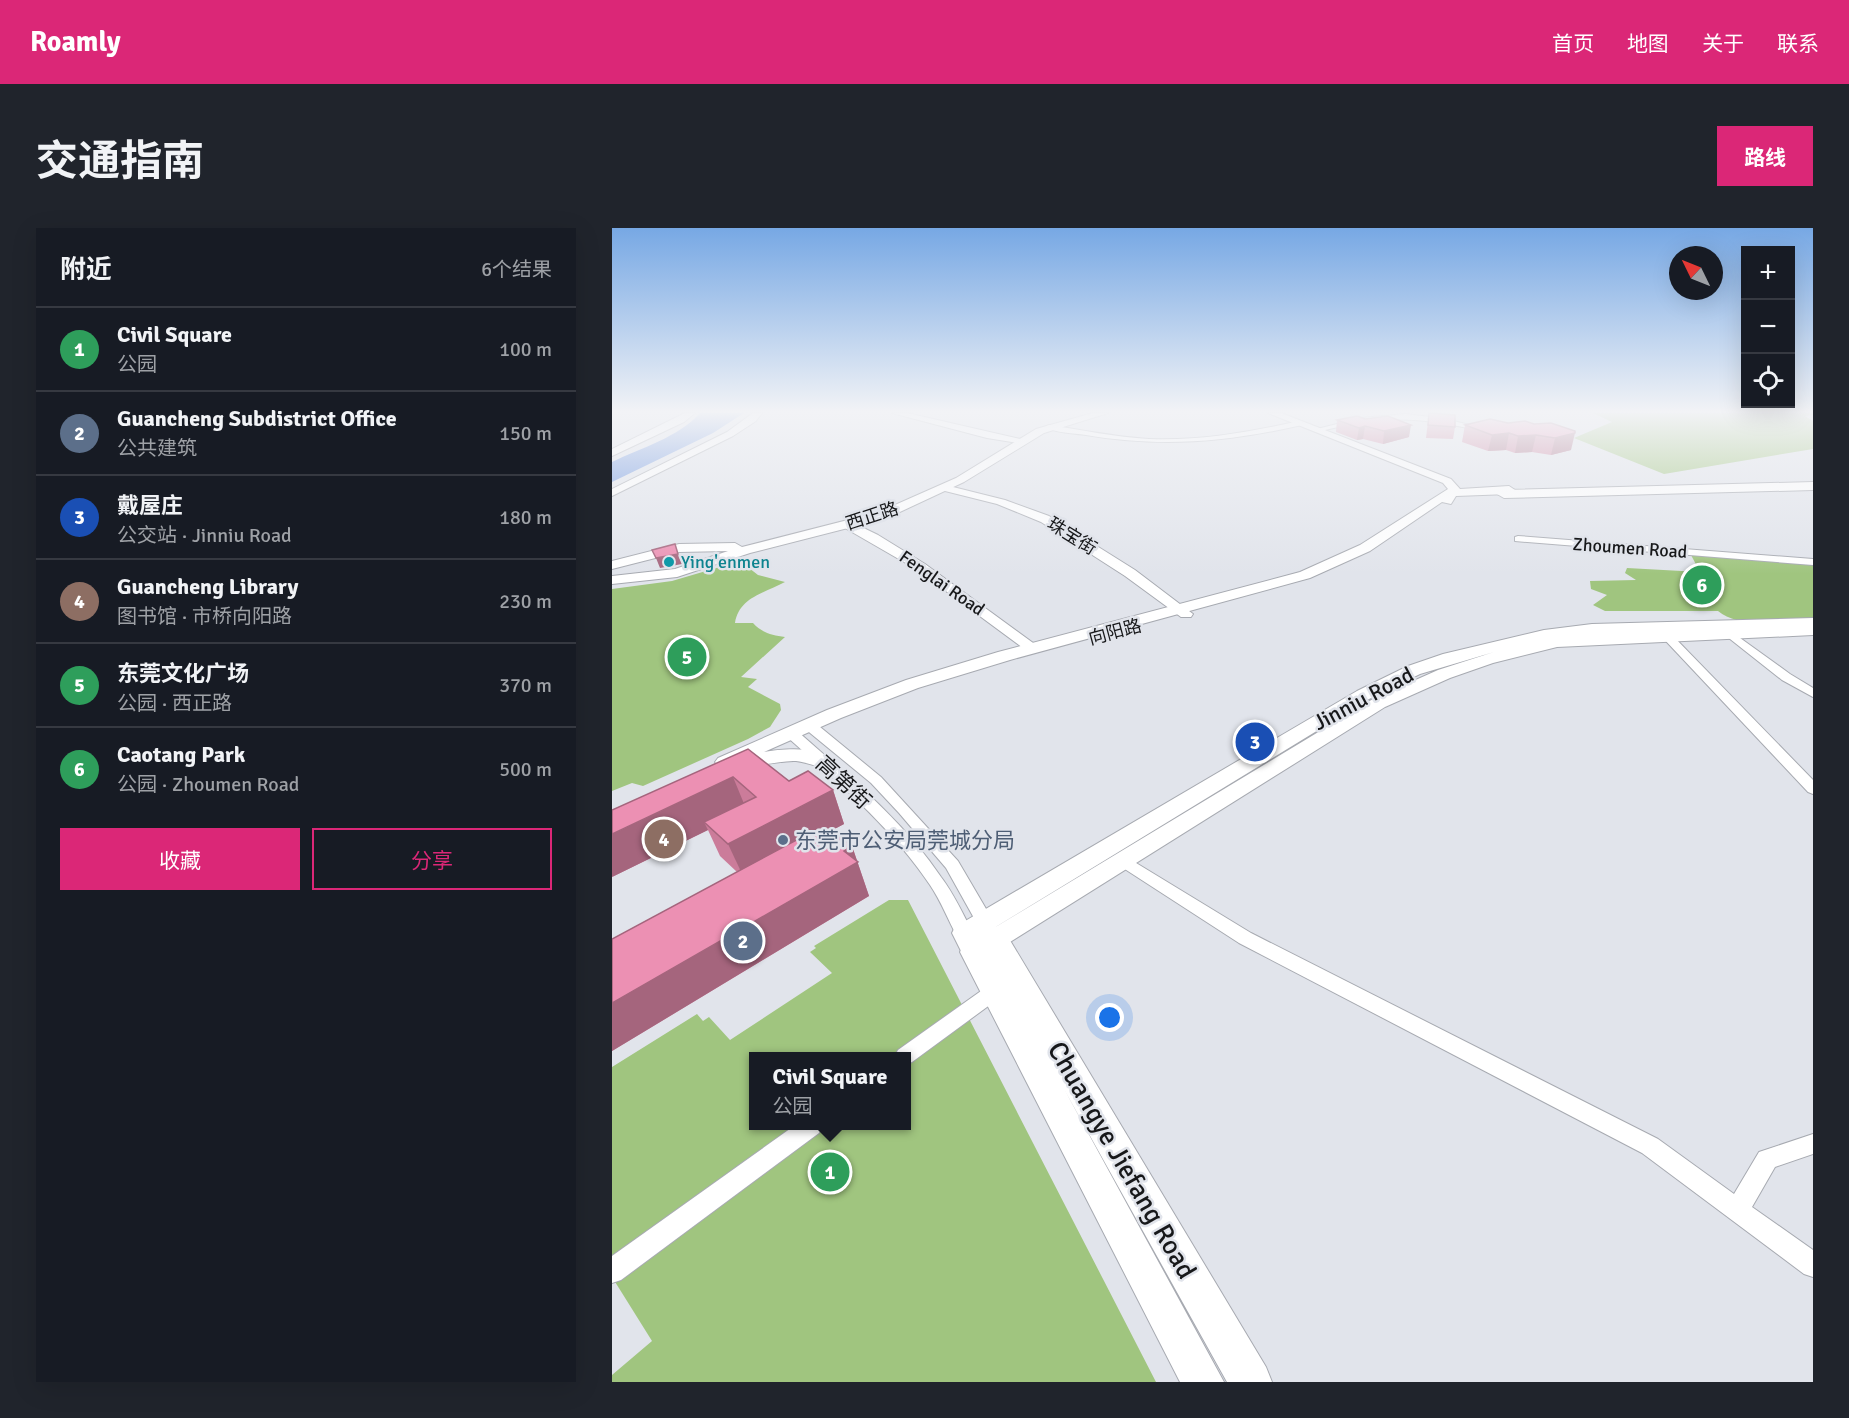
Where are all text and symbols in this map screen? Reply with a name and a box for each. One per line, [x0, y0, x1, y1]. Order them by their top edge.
text: Roamly [30, 25, 121, 59]
text: 首页 [1552, 31, 1594, 57]
text: 地图 [1627, 31, 1669, 57]
text: 关于 [1702, 31, 1744, 57]
text: 联系 [1777, 31, 1819, 57]
button: 路线 [1717, 126, 1813, 186]
text: 交通指南 [36, 136, 204, 187]
north arrow [1669, 246, 1723, 300]
map controls [1741, 246, 1795, 408]
button: + [1741, 246, 1795, 300]
text: 附近 [60, 254, 112, 286]
text: 6个结果 [481, 257, 552, 282]
button: − [1741, 300, 1795, 354]
text: Civil Square [117, 321, 232, 348]
text: 1 [74, 337, 85, 362]
text: 100 m [499, 337, 552, 362]
text: 公园 [117, 352, 157, 377]
button: locate [1741, 354, 1795, 408]
text: Guancheng Subdistrict Office [117, 405, 397, 432]
text: 2 [74, 421, 85, 446]
text: 150 m [499, 421, 552, 446]
text: 公共建筑 [117, 436, 197, 461]
text: 戴屋庄 [117, 492, 183, 519]
street label: 西正路 [843, 497, 901, 535]
text: 3 [74, 505, 85, 530]
text: 180 m [499, 505, 552, 530]
street label: 珠宝街 [1043, 512, 1101, 560]
text: 公交站 · Jinniu Road [117, 523, 292, 548]
street label: Zhoumen Road [1572, 533, 1688, 563]
street label: Fenglai Road [895, 546, 989, 620]
place label: Ying'enmen [681, 551, 770, 573]
marker: Ying'enmen [662, 555, 676, 569]
pin: 6 [1682, 562, 1722, 608]
text: Guancheng Library [117, 573, 299, 600]
text: 4 [74, 589, 85, 614]
text: 230 m [499, 589, 552, 614]
text: 图书馆 · 市桥向阳路 [117, 604, 292, 629]
street label: 向阳路 [1086, 614, 1144, 650]
pin: 5 [668, 634, 706, 680]
text: 东莞文化广场 [117, 660, 249, 687]
street label: Jinniu Road [1308, 661, 1418, 736]
text: 5 [74, 673, 85, 698]
text: 370 m [499, 673, 552, 698]
text: 公园 · 西正路 [117, 691, 232, 716]
pin: 3 [1236, 720, 1274, 764]
text: Caotang Park [117, 741, 245, 768]
street label: 高第街 [810, 750, 877, 815]
text: 6 [74, 757, 85, 782]
text: 500 m [499, 757, 552, 782]
text: 公园 · Zhoumen Road [117, 772, 299, 797]
pin: 4 [644, 816, 684, 862]
place label: 东莞市公安局莞城分局 [795, 827, 1015, 854]
button: 收藏 [60, 828, 300, 890]
button: 分享 [312, 828, 552, 890]
marker: 东莞市公安局莞城分局 [776, 833, 790, 847]
pin: 2 [724, 918, 762, 964]
your location [1095, 1003, 1124, 1032]
street label: Chuangye Jiefang Road [1040, 1036, 1203, 1285]
popup [749, 1052, 911, 1130]
text: Civil Square [773, 1063, 887, 1090]
text: 公园 [773, 1094, 813, 1119]
pin: 1 [810, 1150, 850, 1194]

